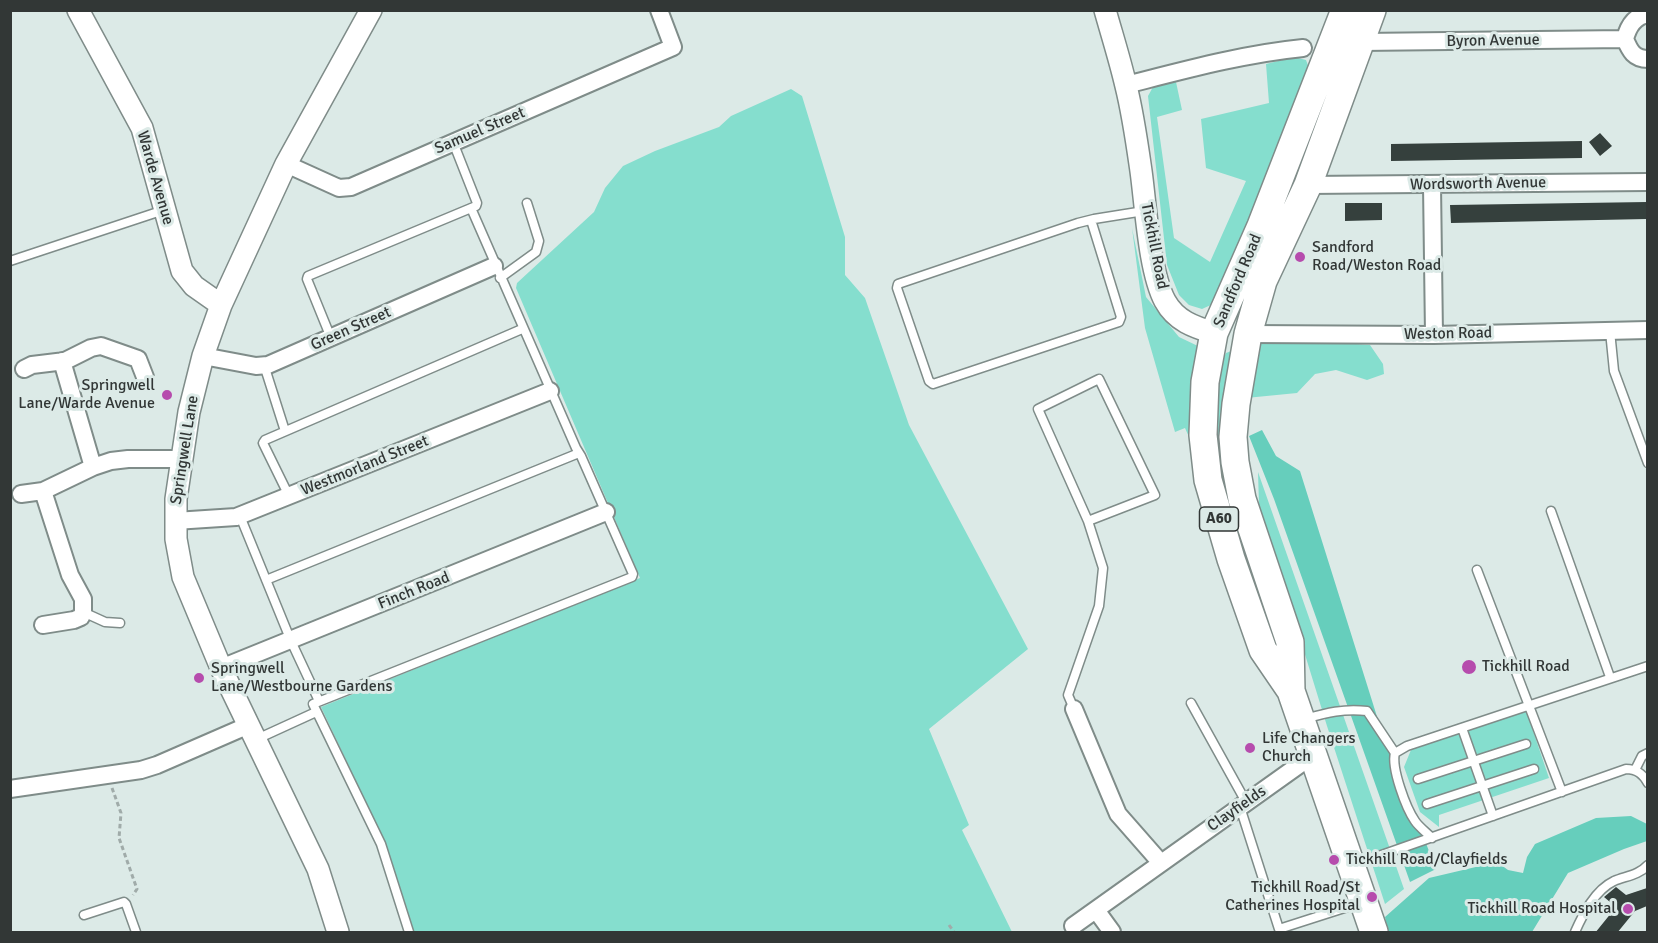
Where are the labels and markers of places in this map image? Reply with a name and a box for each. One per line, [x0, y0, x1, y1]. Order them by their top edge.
place label: Sandford Road/Weston Road [1312, 238, 1441, 276]
marker: Sandford Road/Weston Road [1293, 250, 1307, 264]
place label: Springwell Lane/Warde Avenue [18, 376, 155, 414]
marker: Springwell Lane/Warde Avenue [160, 388, 174, 402]
place label: Tickhill Road [1482, 657, 1570, 677]
marker: Tickhill Road [1460, 658, 1478, 676]
place label: Springwell Lane/Westbourne Gardens [211, 659, 392, 697]
marker: Springwell Lane/Westbourne Gardens [192, 671, 206, 685]
place label: Life Changers Church [1262, 729, 1356, 767]
marker: Life Changers Church [1243, 741, 1257, 755]
place label: Tickhill Road/Clayfields [1346, 850, 1508, 870]
marker: Tickhill Road/Clayfields [1327, 853, 1341, 867]
place label: Tickhill Road/St Catherines Hospital [1225, 878, 1360, 916]
marker: Tickhill Road/St Catherines Hospital [1365, 890, 1379, 904]
place label: Tickhill Road Hospital [1467, 899, 1616, 919]
marker: Tickhill Road Hospital [1621, 902, 1635, 916]

